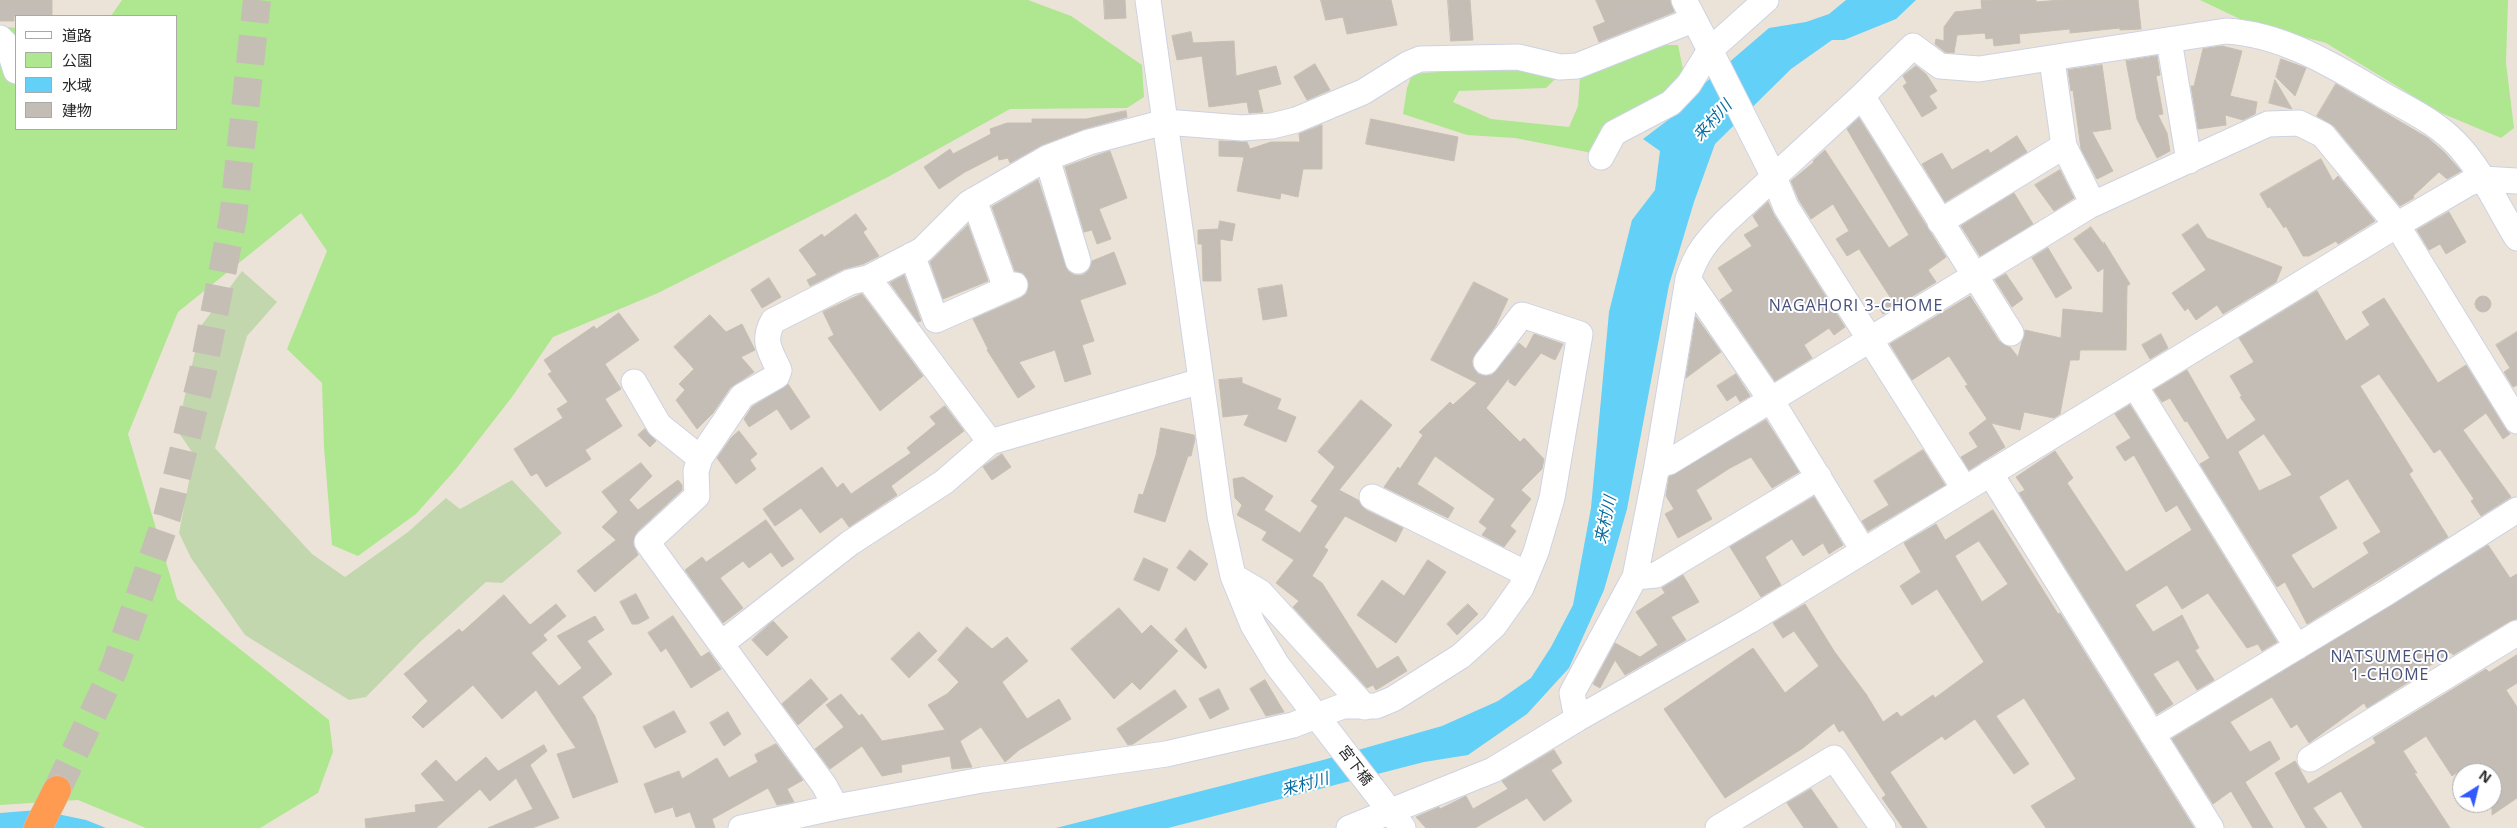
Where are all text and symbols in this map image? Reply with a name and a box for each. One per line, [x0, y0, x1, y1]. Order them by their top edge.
legend [15, 15, 178, 130]
text: 道路 [62, 25, 92, 45]
text: 公園 [62, 50, 92, 70]
text: 水域 [62, 75, 92, 95]
water label: 来村川 [1690, 97, 1736, 145]
text: 建物 [62, 100, 92, 120]
district label: NAGAHORI 3-CHOME [1767, 296, 1945, 316]
water label: 来村川 [1592, 495, 1620, 545]
district label: NATSUMECHO 1-CHOME [2329, 647, 2451, 685]
street label: 宮下橋 [1334, 743, 1376, 789]
north arrow [2452, 763, 2502, 813]
text: N [2475, 765, 2496, 787]
water label: 来村川 [1279, 770, 1331, 800]

